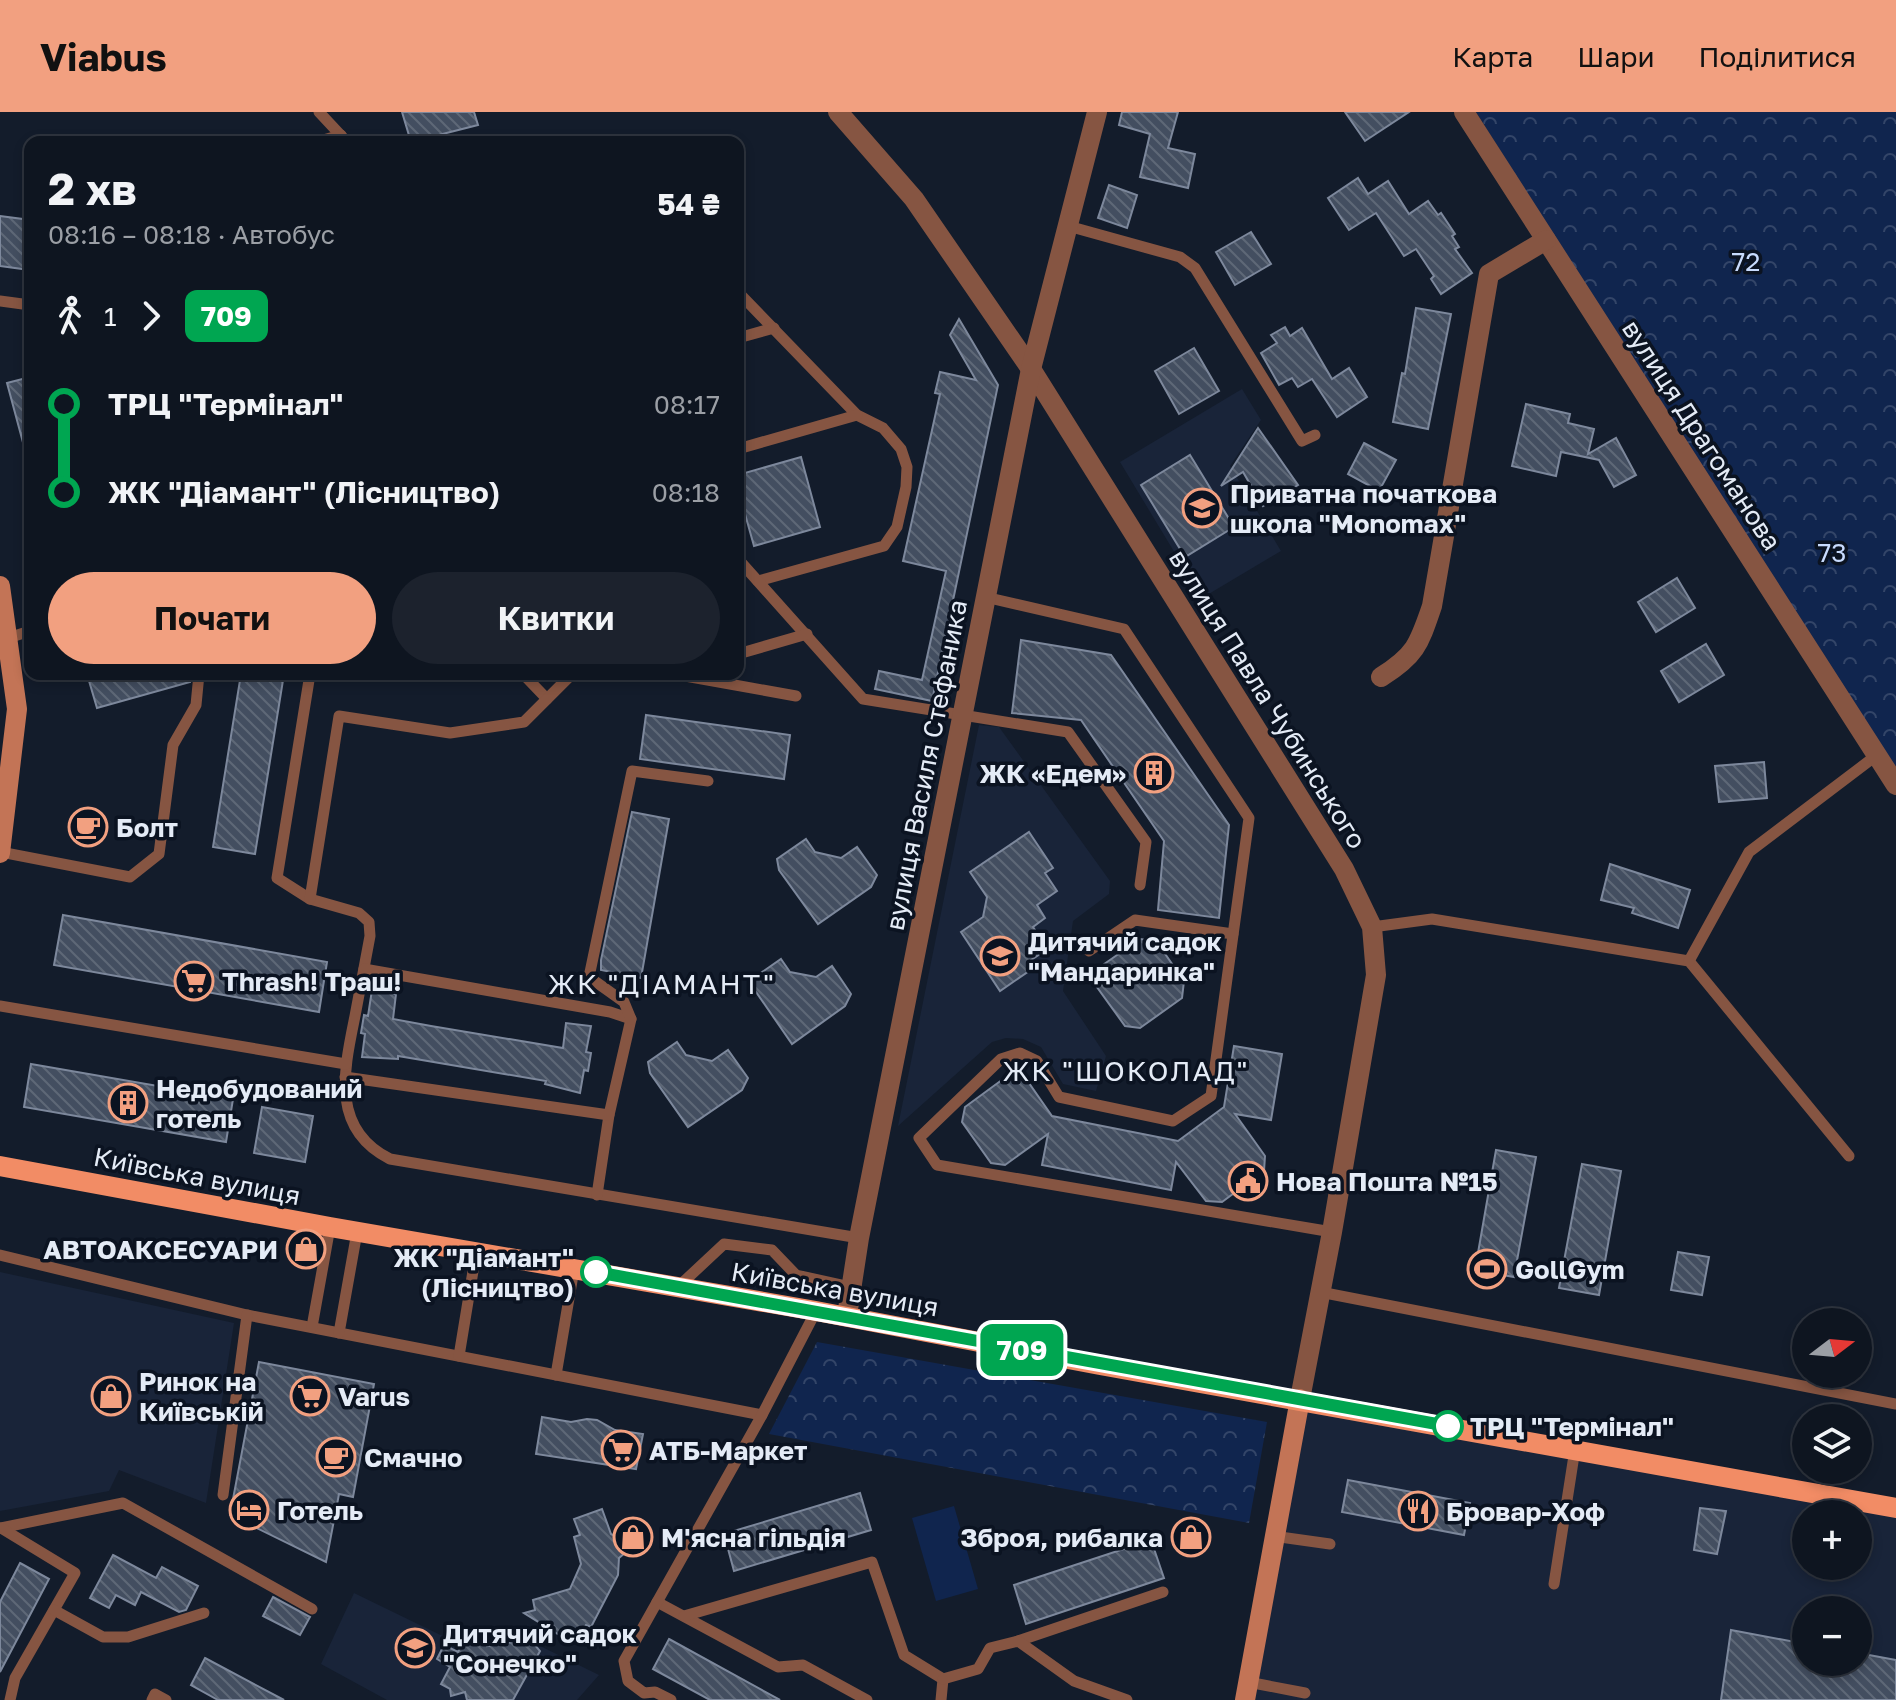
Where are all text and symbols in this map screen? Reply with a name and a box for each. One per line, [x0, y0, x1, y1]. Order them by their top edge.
text: Viabus [40, 34, 167, 79]
text: Карта [1452, 40, 1533, 73]
text: Шари [1577, 40, 1655, 73]
text: Поділитися [1699, 40, 1856, 73]
text: 2 хв [48, 162, 137, 215]
text: 54 ₴ [657, 186, 720, 222]
text: 08:16 – 08:18 · Автобус [48, 219, 335, 250]
park label: 72 [1732, 246, 1760, 277]
icon: walk [48, 294, 92, 338]
icon: forward [129, 294, 173, 338]
text: 709 [201, 299, 252, 332]
text: 1 [104, 301, 117, 332]
street label: вулиця Драгоманова [1616, 314, 1788, 556]
text: ТРЦ "Термінал" [108, 386, 343, 422]
text: 08:17 [654, 389, 720, 420]
text: ЖК "Діамант" (Лісництво) [108, 474, 500, 510]
text: 08:18 [652, 477, 720, 508]
place label: Приватна початкова школа "Monomax" [1230, 478, 1497, 539]
school or university icon: Приватна початкова школа "Monomax" [1181, 487, 1223, 529]
park label: 73 [1818, 537, 1847, 568]
street label: вулиця Павла Чубинського [1163, 544, 1373, 854]
button: Почати [48, 572, 376, 664]
button: Квитки [392, 572, 720, 664]
street label: вулиця Василя Стефаника [879, 597, 973, 933]
building icon: ЖК «Едем» [1133, 752, 1175, 794]
place label: ЖК «Едем» [979, 758, 1126, 789]
cafe icon: Болт [67, 806, 109, 848]
place label: Болт [116, 812, 178, 843]
place label: Дитячий садок "Мандаринка" [1028, 926, 1222, 987]
school or university icon: Дитячий садок "Мандаринка" [979, 935, 1021, 977]
supermarket icon: Thrash! Траш! [173, 960, 215, 1002]
place label: Thrash! Траш! [222, 966, 402, 997]
district label: ЖК "ДІАМАНТ" [548, 967, 776, 1000]
district label: ЖК "ШОКОЛАД" [1002, 1054, 1250, 1087]
place label: Недобудований готель [156, 1073, 362, 1134]
building icon: Недобудований готель [107, 1082, 149, 1124]
street label: Київська вулиця [91, 1141, 303, 1211]
public building icon: Нова Пошта №15 [1227, 1160, 1269, 1202]
place label: Нова Пошта №15 [1276, 1166, 1498, 1197]
shop icon: АВТОАКСЕСУАРИ [285, 1228, 327, 1270]
place label: АВТОАКСЕСУАРИ [43, 1234, 278, 1265]
place label: ЖК "Діамант" (Лісництво) [394, 1242, 574, 1303]
sports icon: GollGym [1466, 1248, 1508, 1290]
place label: GollGym [1515, 1254, 1625, 1285]
street label: Київська вулиця [729, 1256, 941, 1322]
marker: ЖК "Діамант" (Лісництво) [581, 1257, 611, 1287]
north arrow [1792, 1308, 1872, 1388]
map controls [1792, 1308, 1872, 1676]
line badge: 709 [976, 1324, 1068, 1376]
text: 709 [996, 1333, 1048, 1366]
place label: Ринок на Київській [139, 1366, 264, 1427]
shop icon: Ринок на Київській [90, 1375, 132, 1417]
supermarket icon: Varus [289, 1375, 331, 1417]
place label: Varus [338, 1381, 410, 1412]
button: layers [1792, 1404, 1872, 1484]
marker: ТРЦ "Термінал" [1433, 1411, 1463, 1441]
place label: ТРЦ "Термінал" [1470, 1411, 1674, 1442]
supermarket icon: АТБ-Маркет [600, 1429, 642, 1471]
place label: АТБ-Маркет [649, 1435, 807, 1466]
cafe icon: Смачно [315, 1436, 357, 1478]
place label: Смачно [364, 1442, 463, 1473]
hotel icon: Готель [228, 1489, 270, 1531]
restaurant icon: Бровар-Хоф [1397, 1490, 1439, 1532]
place label: Готель [277, 1495, 363, 1526]
place label: Бровар-Хоф [1446, 1496, 1605, 1527]
button: + [1792, 1500, 1872, 1580]
shop icon: М'ясна гільдія [612, 1516, 654, 1558]
shop icon: Зброя, рибалка [1170, 1516, 1212, 1558]
place label: М'ясна гільдія [661, 1522, 846, 1553]
place label: Зброя, рибалка [960, 1522, 1163, 1553]
button: − [1792, 1596, 1872, 1676]
place label: Дитячий садок "Сонечко" [443, 1618, 637, 1679]
school or university icon: Дитячий садок "Сонечко" [394, 1627, 436, 1669]

